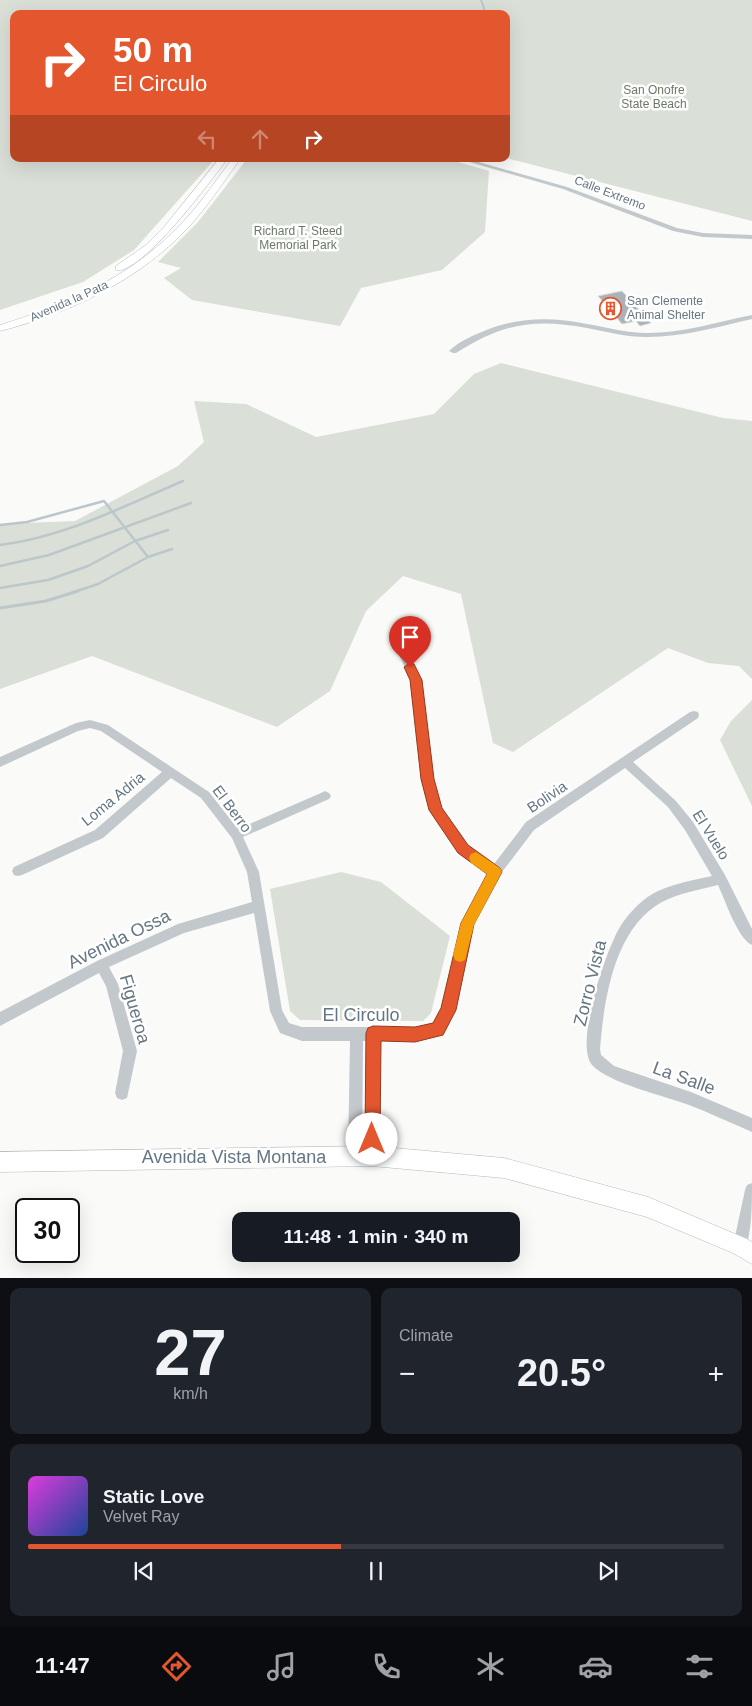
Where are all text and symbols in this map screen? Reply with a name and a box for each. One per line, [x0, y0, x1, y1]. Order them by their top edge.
icon: right [30, 30, 95, 95]
text: 50 m [113, 30, 193, 69]
text: El Circulo [113, 71, 207, 96]
park label: San Onofre State Beach [621, 83, 687, 111]
icon: left [193, 125, 221, 153]
icon: ahead [246, 125, 274, 153]
icon: right [299, 125, 327, 153]
street label: Calle Extremo [572, 173, 648, 213]
park label: Richard T. Steed Memorial Park [254, 224, 342, 252]
street label: Avenida la Pata [28, 277, 110, 324]
place label: San Clemente Animal Shelter [627, 294, 705, 322]
building icon: San Clemente Animal Shelter [599, 296, 623, 320]
pin [389, 616, 431, 667]
icon: arrive [396, 623, 424, 651]
street label: Loma Adria [78, 768, 148, 829]
street label: Bolivia [524, 777, 570, 816]
street label: El Berro [209, 782, 255, 835]
street label: El Vuelo [690, 807, 733, 863]
street label: Avenida Ossa [64, 905, 174, 972]
street label: Zorro Vista [570, 937, 611, 1028]
street label: Figueroa [116, 972, 155, 1047]
street label: El Circulo [322, 1005, 400, 1025]
street label: La Salle [650, 1057, 718, 1099]
position arrow [345, 1112, 397, 1164]
street label: Avenida Vista Montana [142, 1147, 327, 1167]
speed limit sign: 30 [15, 1198, 80, 1263]
text: 11:48 · 1 min · 340 m [284, 1226, 468, 1247]
text: 27 [154, 1316, 227, 1389]
text: Climate [399, 1327, 453, 1344]
text: 20.5° [517, 1352, 606, 1394]
text: − [399, 1358, 415, 1389]
text: + [708, 1358, 724, 1389]
text: km/h [173, 1385, 208, 1402]
text: Static Love [103, 1486, 204, 1507]
text: Velvet Ray [103, 1508, 179, 1525]
icon: previous [130, 1557, 158, 1585]
icon: pause [362, 1557, 390, 1585]
icon: next [594, 1557, 622, 1585]
icon: directions [159, 1649, 194, 1684]
icon: music [264, 1649, 299, 1684]
icon: phone [369, 1649, 404, 1684]
icon: climate [473, 1649, 508, 1684]
icon: car [578, 1649, 613, 1684]
icon: filters [682, 1649, 717, 1684]
text: 11:47 [35, 1653, 90, 1678]

